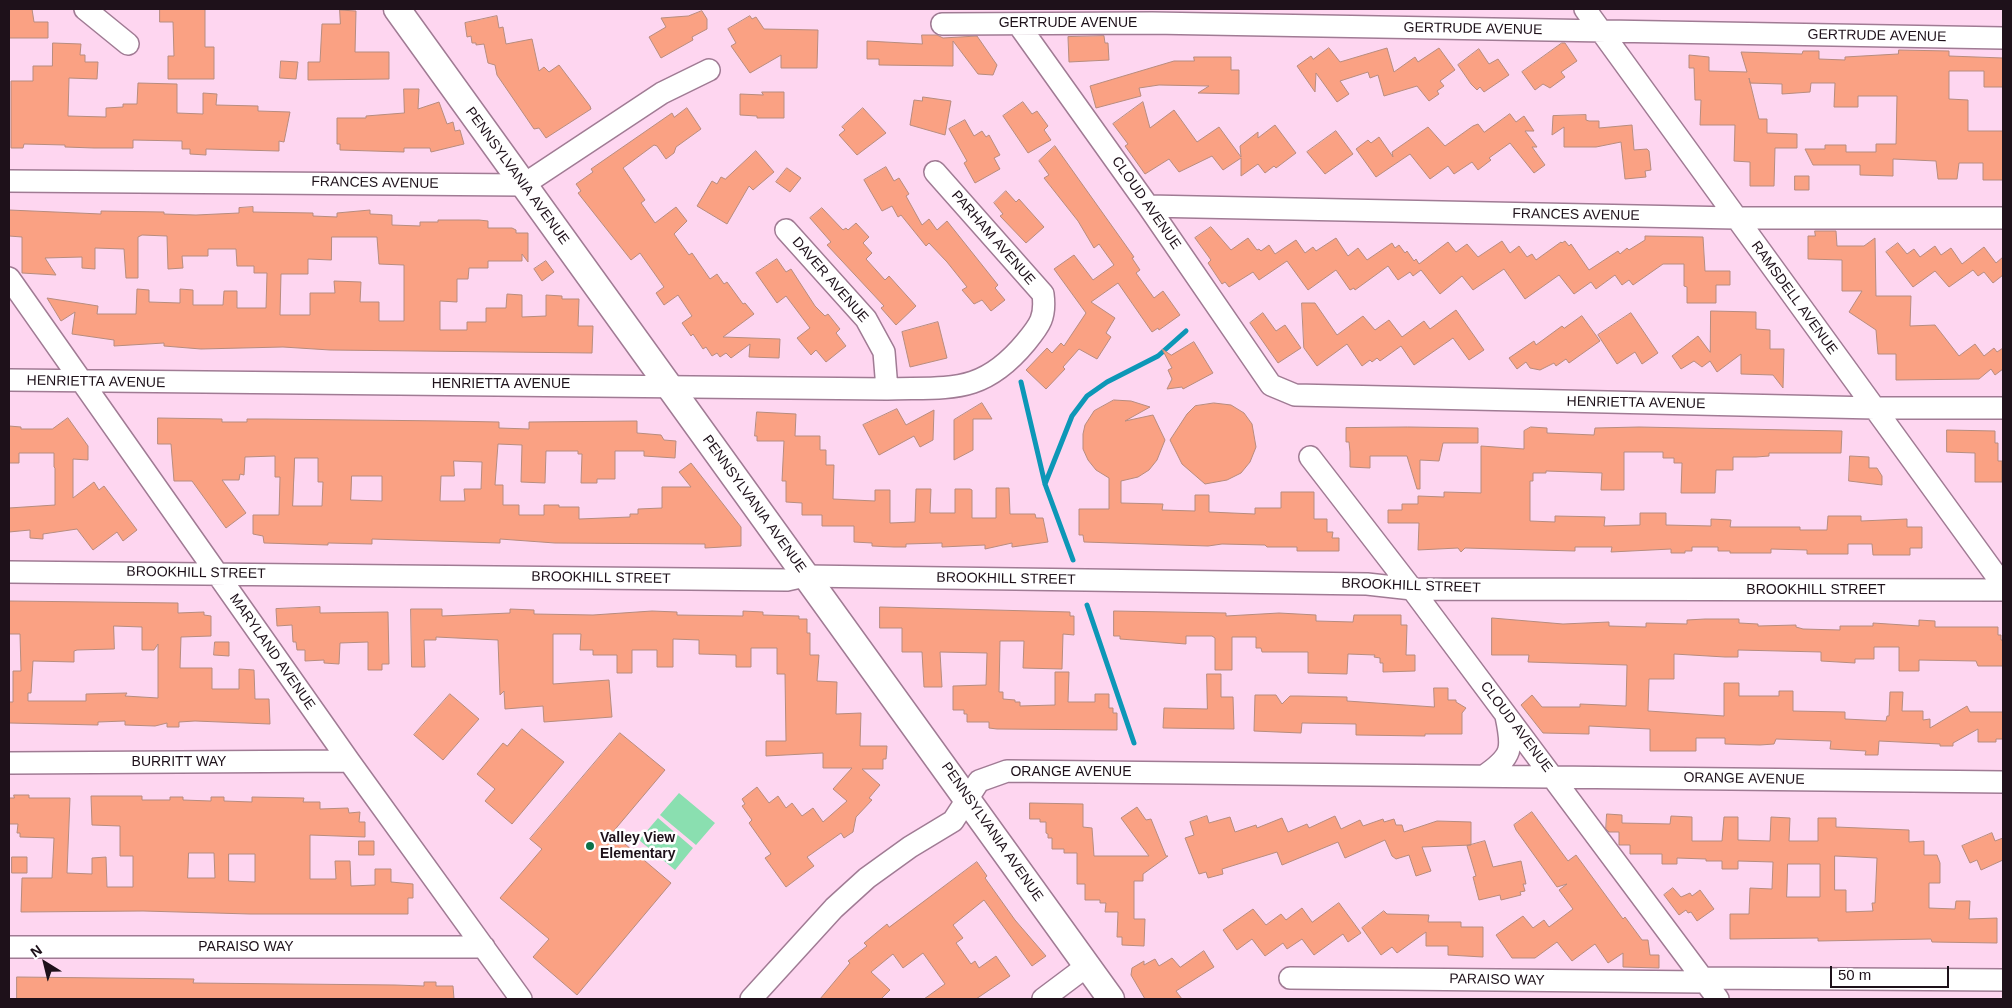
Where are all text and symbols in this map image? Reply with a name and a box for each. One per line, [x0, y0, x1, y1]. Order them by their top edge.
street label: GERTRUDE AVENUE [999, 15, 1137, 31]
street label: GERTRUDE AVENUE [1403, 19, 1543, 39]
street label: GERTRUDE AVENUE [1807, 26, 1947, 46]
street label: PENNSYLVANIA AVENUE [462, 104, 572, 248]
street label: CLOUD AVENUE [1108, 153, 1184, 253]
street label: FRANCES AVENUE [311, 173, 439, 193]
street label: PARHAM AVENUE [948, 187, 1038, 289]
street label: FRANCES AVENUE [1512, 205, 1640, 225]
street label: DAVER AVENUE [788, 234, 872, 326]
street label: RAMSDELL AVENUE [1747, 238, 1841, 358]
street label: HENRIETTA AVENUE [27, 372, 165, 392]
street label: HENRIETTA AVENUE [432, 376, 570, 392]
street label: HENRIETTA AVENUE [1567, 393, 1705, 413]
street label: PENNSYLVANIA AVENUE [699, 432, 809, 576]
street label: BROOKHILL STREET [126, 563, 266, 583]
street label: BROOKHILL STREET [531, 568, 671, 588]
street label: BROOKHILL STREET [936, 569, 1076, 589]
street label: BROOKHILL STREET [1341, 575, 1481, 597]
street label: BROOKHILL STREET [1746, 582, 1886, 598]
street label: MARYLAND AVENUE [226, 591, 318, 713]
street label: CLOUD AVENUE [1476, 678, 1556, 776]
street label: BURRITT WAY [132, 754, 226, 770]
street label: PENNSYLVANIA AVENUE [938, 759, 1046, 905]
street label: ORANGE AVENUE [1010, 764, 1132, 780]
street label: ORANGE AVENUE [1683, 770, 1805, 788]
place label: Valley View Elementary [600, 830, 675, 862]
marker: Valley View Elementary [584, 840, 596, 852]
north arrow [20, 938, 70, 988]
street label: PARAISO WAY [198, 939, 294, 955]
text: N [27, 941, 45, 960]
scale bar [1832, 956, 1951, 988]
text: 50 m [1838, 966, 1871, 983]
street label: PARAISO WAY [1449, 971, 1545, 989]

